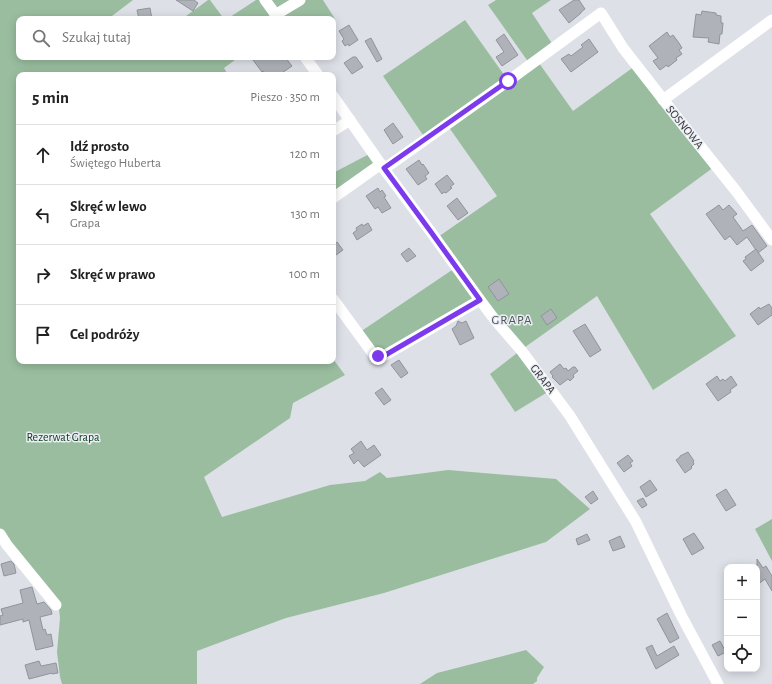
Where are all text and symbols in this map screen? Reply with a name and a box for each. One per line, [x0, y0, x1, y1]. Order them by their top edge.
search box [16, 16, 336, 60]
icon: search [30, 27, 52, 49]
text: Szukaj tutaj [62, 30, 131, 45]
route start [499, 72, 517, 90]
text: 5 min [32, 89, 69, 106]
text: Pieszo · 350 m [250, 91, 320, 104]
street label: SOSNOWA [664, 103, 706, 151]
text: Idź prosto [70, 139, 129, 154]
icon: ahead [32, 144, 54, 166]
text: 120 m [290, 148, 320, 161]
text: Świętego Huberta [70, 157, 161, 170]
text: Skręć w lewo [70, 199, 147, 214]
icon: left [32, 204, 54, 226]
text: 130 m [291, 208, 320, 221]
text: Grapa [70, 217, 100, 230]
icon: right [32, 264, 54, 286]
text: Skręć w prawo [70, 267, 155, 282]
text: 100 m [289, 268, 320, 281]
district label: GRAPA [491, 314, 533, 327]
icon: arrive [32, 324, 54, 346]
text: Cel podróży [70, 327, 139, 342]
route end [369, 347, 387, 365]
street label: GRAPA [528, 362, 558, 396]
park label: Rezerwat Grapa [26, 431, 100, 443]
map controls [724, 564, 760, 672]
button: + [724, 564, 760, 600]
button: − [724, 600, 760, 636]
button: locate [724, 636, 760, 672]

